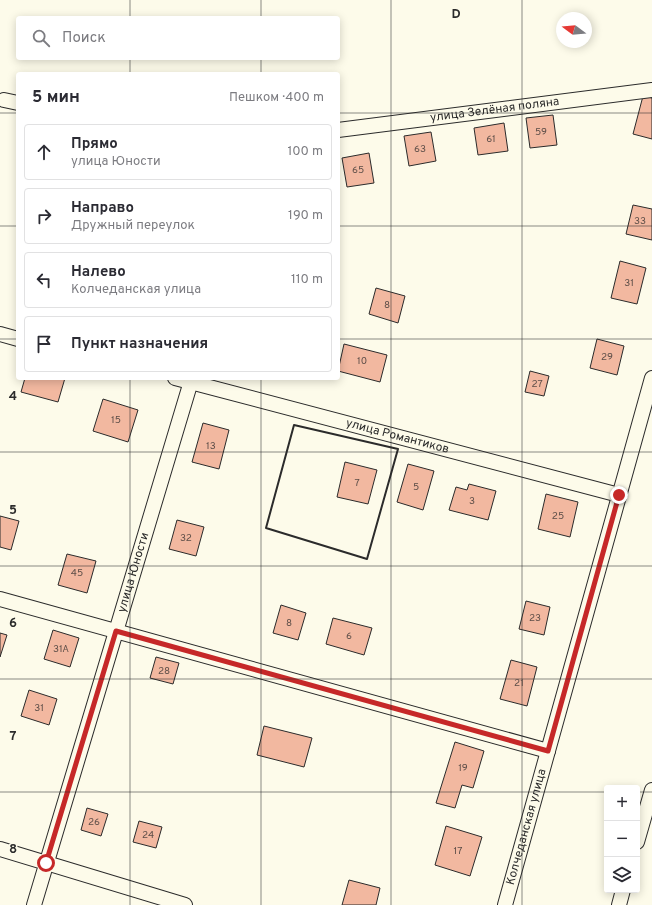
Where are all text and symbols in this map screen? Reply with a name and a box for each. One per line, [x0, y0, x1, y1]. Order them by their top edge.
text: D [451, 7, 461, 23]
north arrow [556, 12, 592, 48]
search box [16, 16, 340, 60]
icon: search [30, 27, 52, 49]
text: Поиск [62, 29, 106, 48]
text: 5 мин [32, 87, 80, 109]
text: Пешком · 400 m [229, 90, 324, 106]
street label: улица Зелёная поляна [429, 94, 560, 126]
house number: 59 [535, 126, 547, 139]
house number: 61 [486, 133, 496, 146]
text: Прямо [71, 135, 118, 154]
icon: ahead [33, 141, 55, 163]
house number: 63 [414, 143, 426, 156]
text: 100 m [287, 144, 323, 160]
text: улица Юности [71, 154, 161, 170]
house number: 65 [352, 164, 364, 177]
text: Направо [71, 199, 134, 218]
icon: right [33, 205, 55, 227]
text: 190 m [288, 208, 323, 224]
house number: 33 [634, 215, 646, 228]
text: Дружный переулок [71, 218, 195, 234]
text: Налево [71, 263, 126, 282]
icon: left [33, 269, 55, 291]
text: 110 m [291, 272, 323, 288]
house number: 31 [624, 277, 634, 290]
text: Колчеданская улица [71, 282, 201, 298]
house number: 8 [384, 299, 390, 312]
icon: arrive [33, 333, 55, 355]
text: Пункт назначения [71, 335, 208, 354]
house number: 29 [601, 351, 613, 364]
house number: 10 [357, 355, 367, 368]
house number: 27 [531, 378, 543, 391]
text: 4 [9, 389, 17, 405]
house number: 15 [111, 414, 121, 427]
street label: улица Романтиков [344, 415, 451, 458]
house number: 13 [206, 440, 216, 453]
house number: 7 [354, 477, 360, 490]
house number: 5 [413, 481, 419, 494]
route end [610, 486, 628, 504]
house number: 3 [469, 495, 475, 508]
text: 5 [9, 503, 17, 519]
house number: 25 [552, 510, 564, 523]
street label: улица Юности [114, 531, 153, 615]
house number: 32 [180, 532, 192, 545]
house number: 45 [71, 567, 83, 580]
house number: 23 [529, 612, 541, 625]
text: 6 [9, 616, 17, 632]
house number: 8 [286, 617, 292, 630]
house number: 6 [346, 630, 352, 643]
house number: 31А [53, 643, 69, 656]
house number: 28 [158, 665, 170, 678]
house number: 21 [514, 677, 524, 690]
house number: 31 [34, 702, 44, 715]
text: 7 [10, 729, 17, 745]
house number: 19 [458, 762, 468, 775]
street label: Колчеданская улица [503, 767, 551, 887]
map controls [604, 785, 640, 893]
button: + [604, 785, 640, 821]
house number: 26 [88, 816, 100, 829]
button: − [604, 821, 640, 857]
house number: 24 [142, 829, 154, 842]
text: 8 [9, 842, 17, 858]
house number: 17 [454, 845, 462, 858]
route start [37, 854, 55, 872]
button: layers [604, 857, 640, 893]

